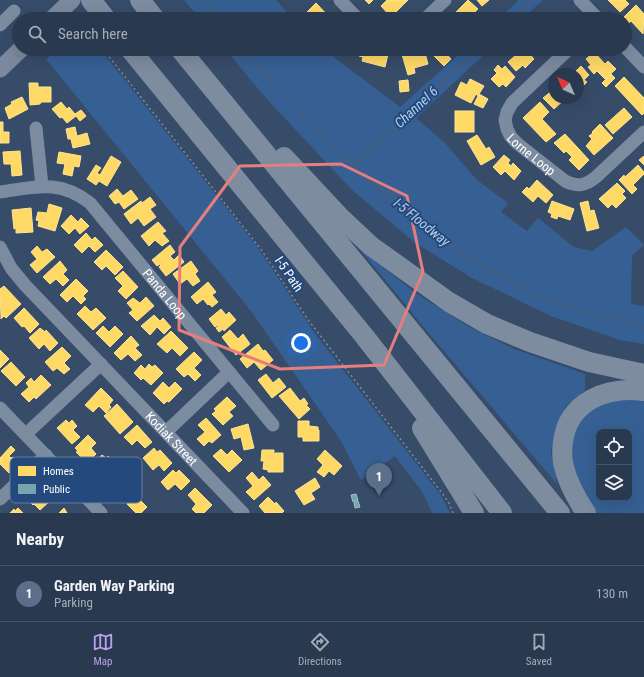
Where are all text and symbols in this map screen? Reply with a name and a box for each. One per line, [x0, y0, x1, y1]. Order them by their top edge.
search box [12, 12, 632, 56]
icon: search [26, 23, 48, 45]
text: Search here [58, 25, 128, 43]
north arrow [548, 68, 584, 104]
water label: Channel 6 [391, 83, 441, 131]
street label: Lorne Loop [504, 130, 559, 178]
water label: I-5 Floodway [391, 195, 454, 250]
street label: I-5 Path [272, 253, 306, 295]
street label: Panda Loop [140, 266, 190, 322]
your location [291, 333, 311, 353]
street label: Kodiak Street [143, 408, 201, 468]
map controls [596, 429, 632, 501]
button: locate [596, 429, 632, 465]
legend [10, 457, 142, 503]
pin: 1 [366, 463, 392, 496]
text: Homes [43, 465, 74, 478]
button: layers [596, 465, 632, 501]
text: Public [43, 483, 70, 496]
text: Nearby [16, 529, 64, 549]
text: Garden Way Parking [54, 577, 175, 595]
text: 1 [26, 586, 32, 601]
text: 130 m [596, 586, 628, 601]
text: Parking [54, 595, 93, 610]
tab: Map [92, 631, 114, 668]
tab: Directions [298, 631, 342, 668]
tab: Saved [526, 631, 552, 668]

